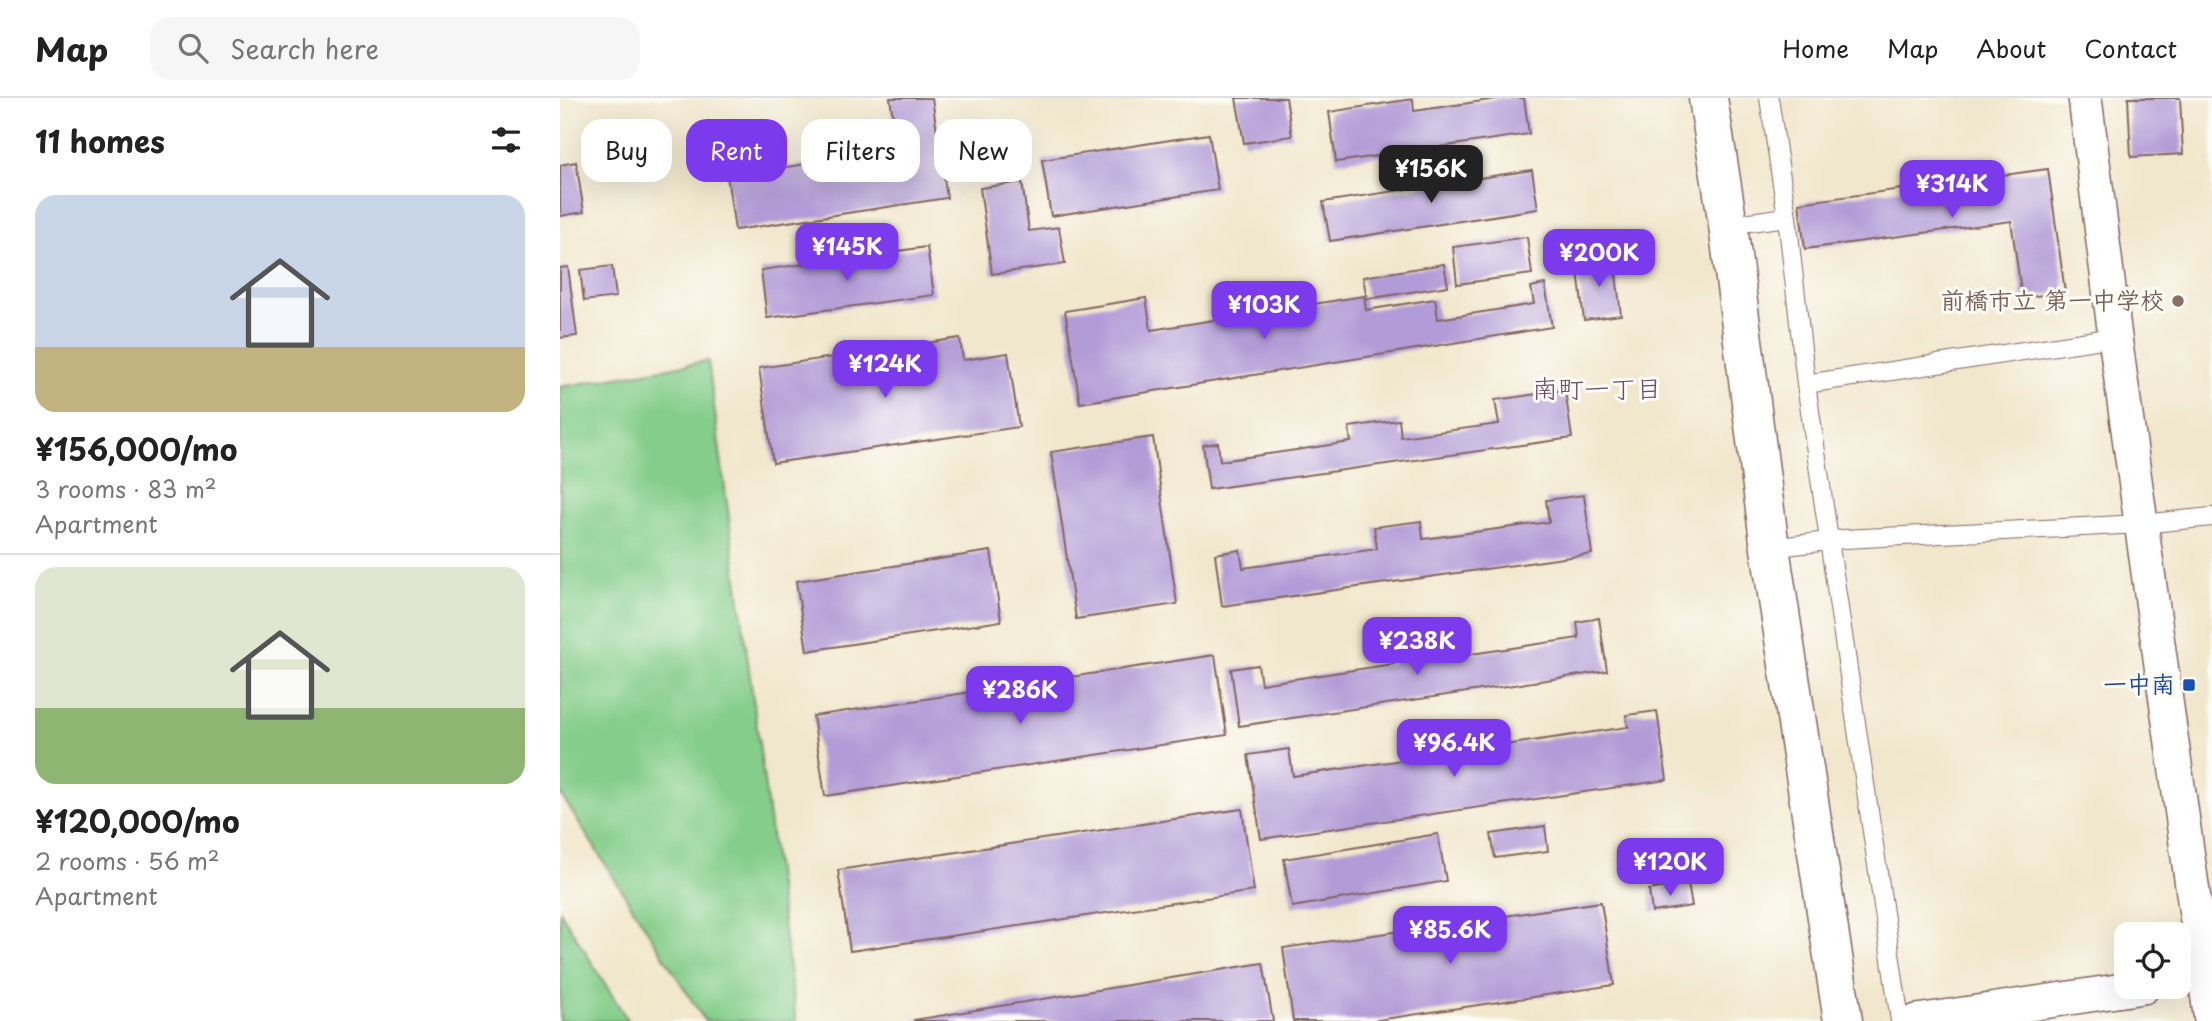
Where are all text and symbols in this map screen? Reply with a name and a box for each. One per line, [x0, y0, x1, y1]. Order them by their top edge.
search box [150, 17, 640, 80]
text: Map [35, 23, 108, 73]
icon: search [174, 29, 212, 67]
text: Search here [230, 29, 379, 68]
text: Home [1782, 30, 1849, 66]
text: Map [1887, 30, 1938, 66]
text: About [1976, 30, 2046, 66]
text: Contact [2084, 30, 2177, 66]
text: 11 homes [35, 118, 165, 163]
chip: Buy [581, 119, 672, 182]
chip: Rent [686, 119, 787, 182]
chip: Filters [801, 119, 920, 182]
chip: New [934, 119, 1032, 182]
icon: filters [487, 121, 525, 159]
pin: ¥156K [1382, 146, 1480, 205]
text: ¥156K [1395, 150, 1467, 185]
pin: ¥314K [1903, 160, 2001, 220]
text: ¥314K [1916, 165, 1988, 200]
pin: ¥145K [798, 223, 896, 283]
text: ¥145K [811, 228, 883, 263]
pin: ¥200K [1550, 230, 1648, 289]
text: ¥200K [1559, 234, 1639, 269]
icon: home [217, 240, 343, 366]
place label: 前橋市立 第一中学校 [1940, 281, 2164, 317]
pin: ¥103K [1215, 282, 1313, 341]
text: ¥103K [1228, 286, 1300, 321]
marker: 前橋市立 第一中学校 [2170, 293, 2186, 309]
pin: ¥124K [836, 341, 934, 400]
text: ¥124K [848, 345, 922, 380]
district label: 南町一丁目 [1532, 368, 1662, 407]
text: ¥156,000/mo [35, 426, 237, 471]
text: 3 rooms · 83 m² [35, 471, 217, 506]
text: Apartment [35, 506, 158, 541]
icon: home [217, 612, 343, 738]
pin: ¥238K [1368, 618, 1466, 677]
text: ¥238K [1378, 622, 1456, 657]
place label: 一中南 [2103, 665, 2175, 701]
pin: ¥286K [971, 666, 1069, 726]
text: ¥286K [982, 671, 1058, 706]
marker: 一中南 [2181, 677, 2197, 693]
pin: ¥96.4K [1397, 720, 1511, 779]
text: ¥96.4K [1413, 724, 1495, 759]
text: ¥120,000/mo [35, 798, 240, 843]
pin: ¥120K [1621, 838, 1719, 898]
text: 2 rooms · 56 m² [35, 843, 220, 878]
text: ¥120K [1633, 843, 1707, 878]
text: Apartment [35, 878, 158, 913]
pin: ¥85.6K [1393, 906, 1507, 966]
text: ¥85.6K [1409, 911, 1491, 946]
map controls [2114, 922, 2191, 999]
button: locate [2114, 922, 2191, 999]

